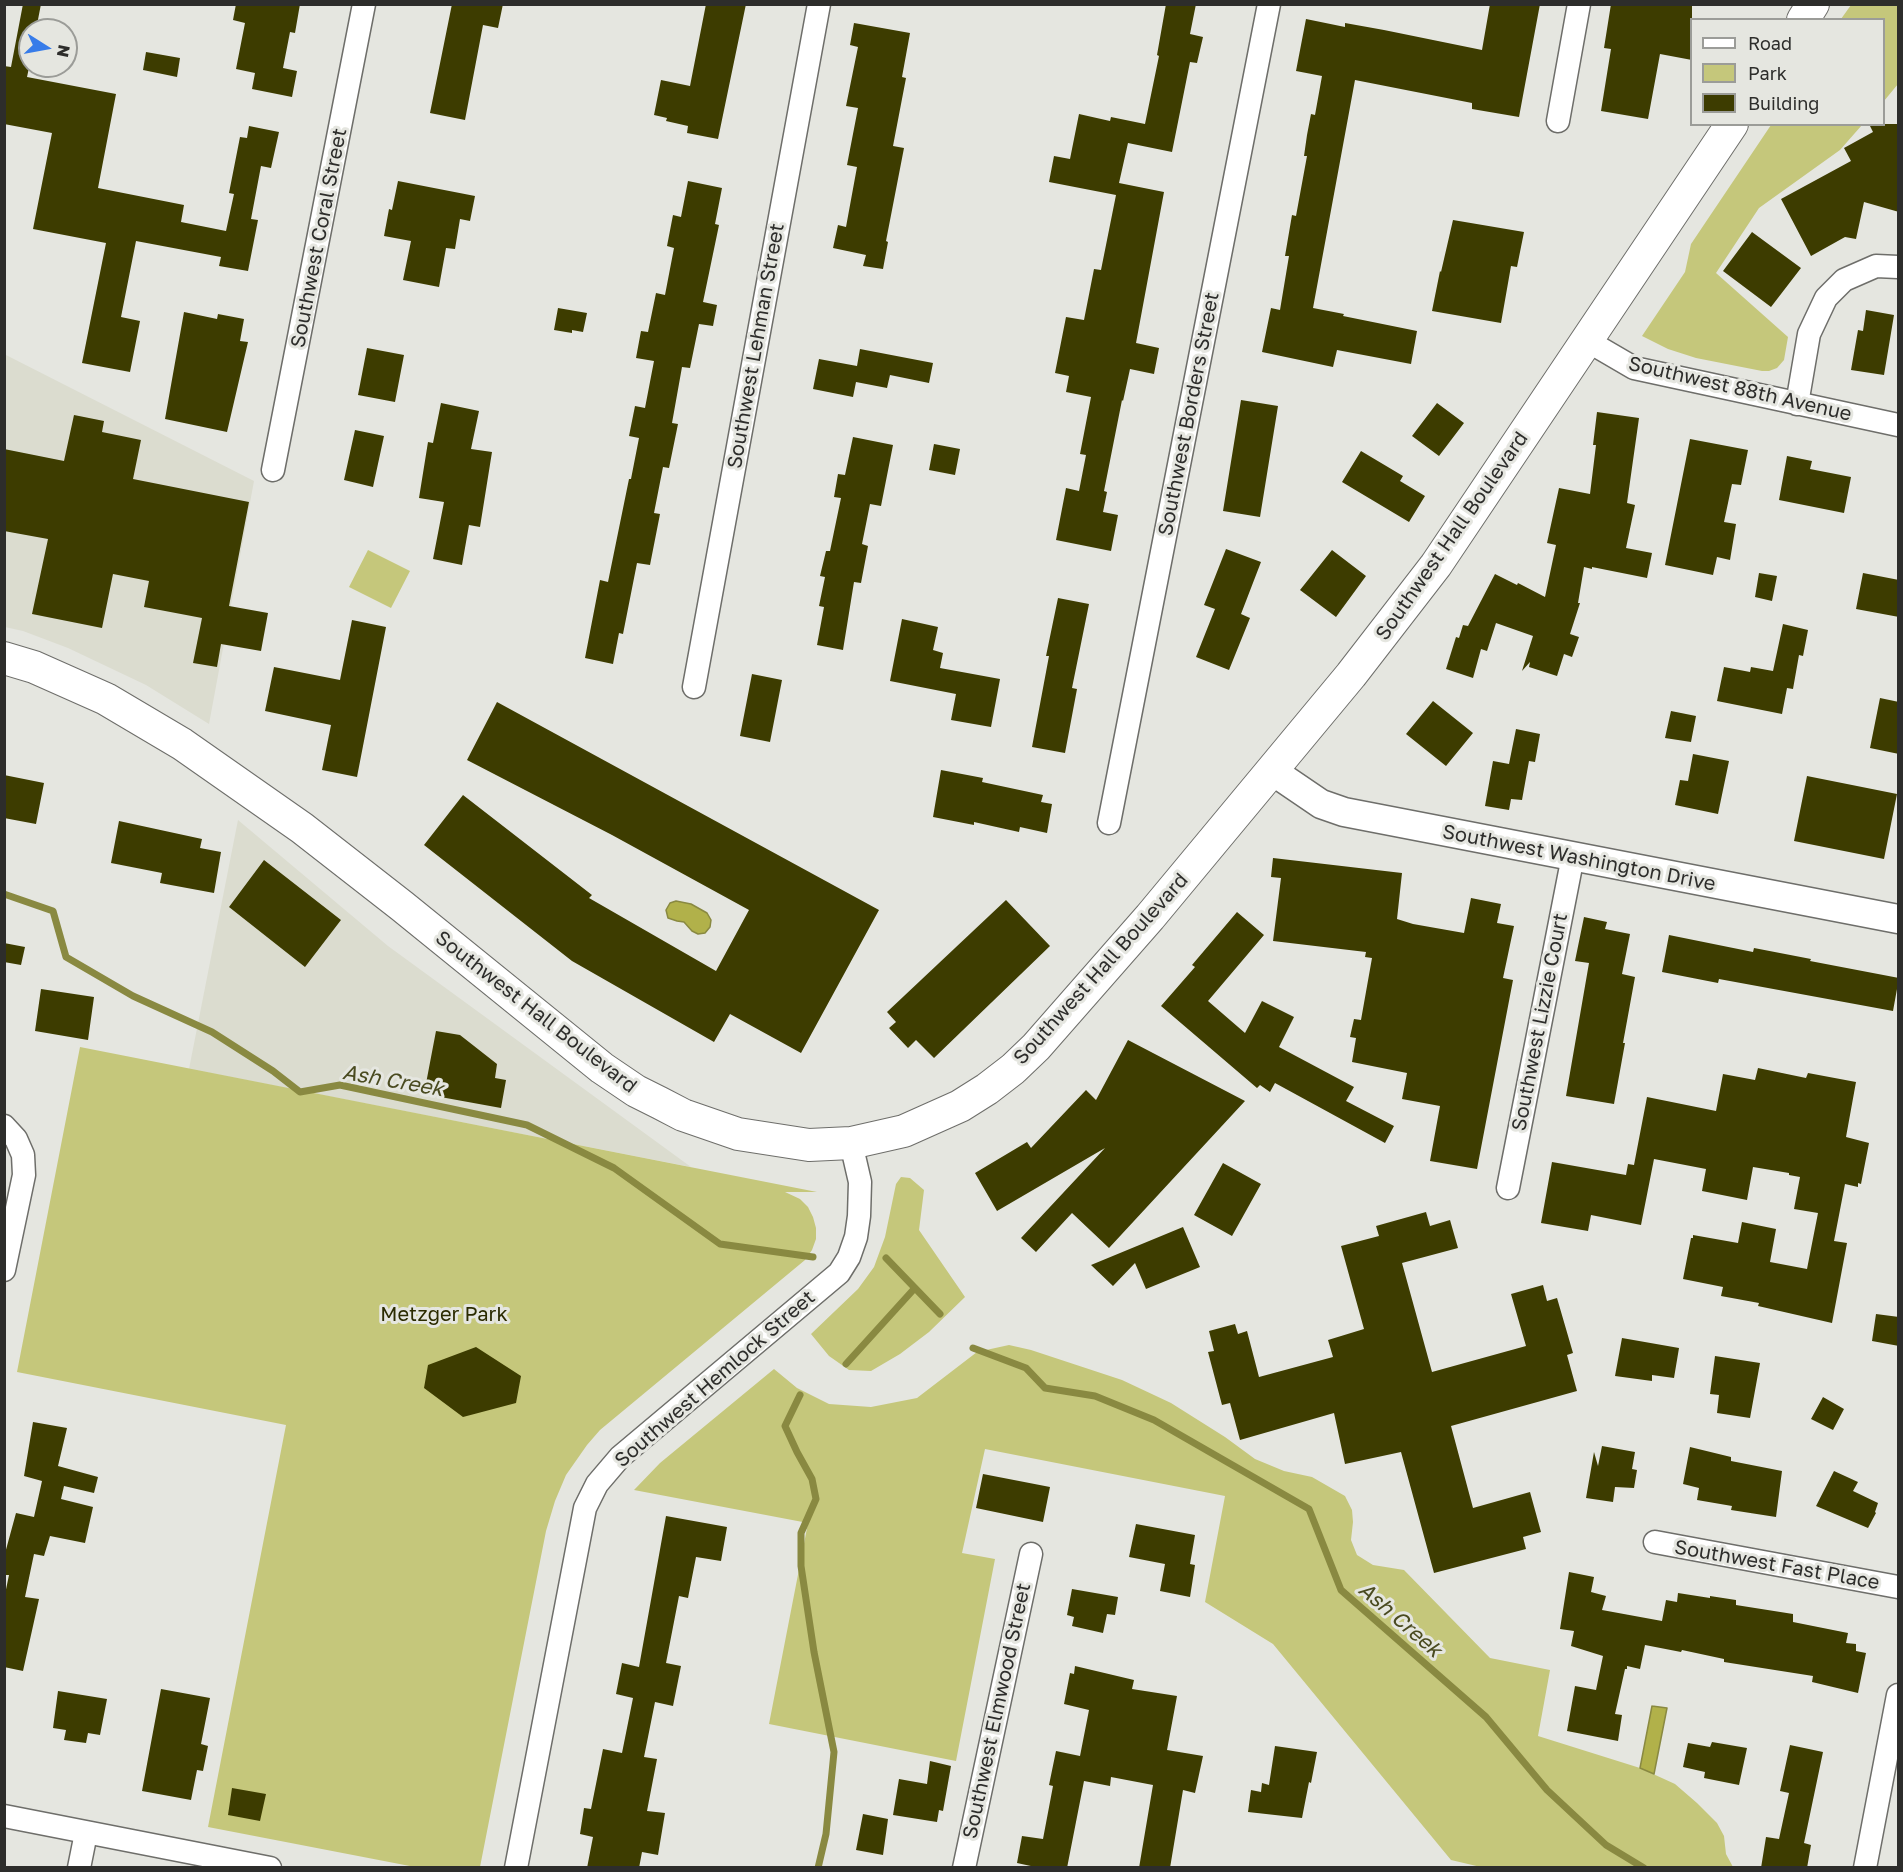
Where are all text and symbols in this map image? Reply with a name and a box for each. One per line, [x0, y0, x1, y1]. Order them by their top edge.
north arrow [18, 18, 78, 78]
legend [1690, 18, 1885, 126]
text: Road [1748, 32, 1792, 54]
text: N [53, 43, 75, 59]
text: Park [1748, 62, 1787, 84]
text: Building [1748, 92, 1819, 114]
street label: Southwest Coral Street [286, 126, 352, 350]
street label: Southwest Lehman Street [723, 221, 789, 471]
street label: Southwest Borders Street [1154, 290, 1224, 538]
street label: Southwest 88th Avenue [1626, 352, 1854, 426]
street label: Southwest Hall Boulevard [1371, 427, 1533, 645]
street label: Southwest Washington Drive [1440, 820, 1718, 896]
street label: Southwest Hall Boulevard [1009, 868, 1193, 1070]
street label: Southwest Lizzie Court [1507, 911, 1573, 1133]
street label: Southwest Hall Boulevard [430, 926, 642, 1098]
water label: Ash Creek [341, 1060, 445, 1102]
street label: Southwest Hemlock Street [610, 1286, 820, 1472]
park label: Metzger Park [380, 1303, 508, 1327]
street label: Southwest Fast Place [1673, 1535, 1881, 1595]
water label: Ash Creek [1353, 1577, 1447, 1663]
street label: Southwest Elmwood Street [958, 1581, 1036, 1841]

